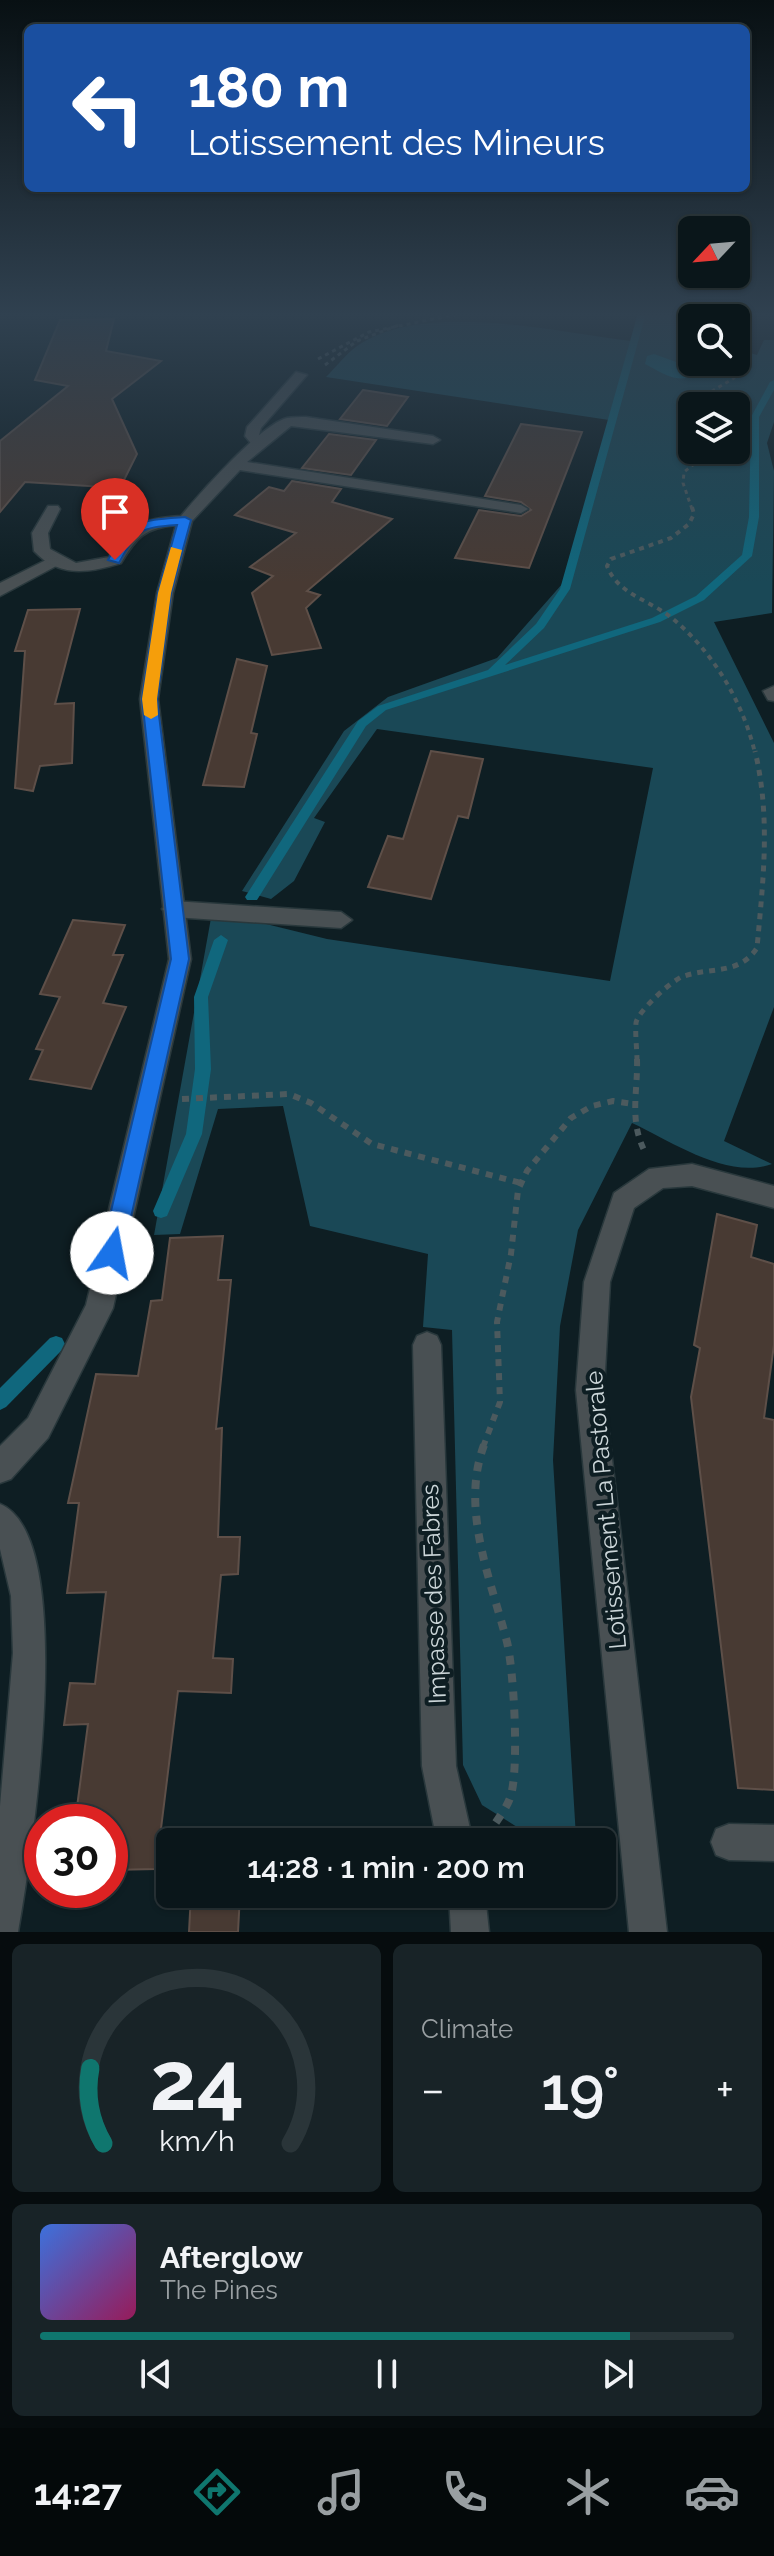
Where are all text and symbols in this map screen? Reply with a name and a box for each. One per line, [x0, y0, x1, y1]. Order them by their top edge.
text: 180 m [188, 54, 349, 120]
icon: left [56, 56, 160, 160]
text: Lotissement des Mineurs [188, 121, 605, 163]
north arrow [678, 216, 750, 288]
map controls [678, 216, 750, 464]
button: search [678, 304, 750, 376]
button: layers [678, 392, 750, 464]
pin [81, 478, 149, 560]
icon: arrive [93, 490, 137, 534]
position arrow [70, 1211, 154, 1295]
street label: Lotissement La Pastorale [579, 1370, 632, 1650]
street label: Impasse des Fabres [415, 1483, 452, 1705]
speed limit sign: 30 [24, 1804, 128, 1908]
text: 14:28 · 1 min · 200 m [247, 1850, 525, 1885]
text: Climate [421, 2014, 513, 2044]
text: 24 [149, 2032, 244, 2129]
text: 19° [541, 2054, 619, 2124]
text: − [421, 2064, 445, 2115]
text: + [716, 2064, 734, 2115]
text: km/h [159, 2124, 234, 2158]
text: Afterglow [160, 2240, 303, 2275]
text: The Pines [160, 2275, 278, 2305]
icon: previous [134, 2352, 178, 2396]
icon: pause [365, 2352, 409, 2396]
icon: next [596, 2352, 640, 2396]
icon: directions [189, 2464, 245, 2520]
icon: music [313, 2464, 369, 2520]
icon: phone [437, 2464, 493, 2520]
icon: climate [560, 2464, 616, 2520]
icon: car [684, 2464, 740, 2520]
text: 14:27 [34, 2471, 122, 2513]

